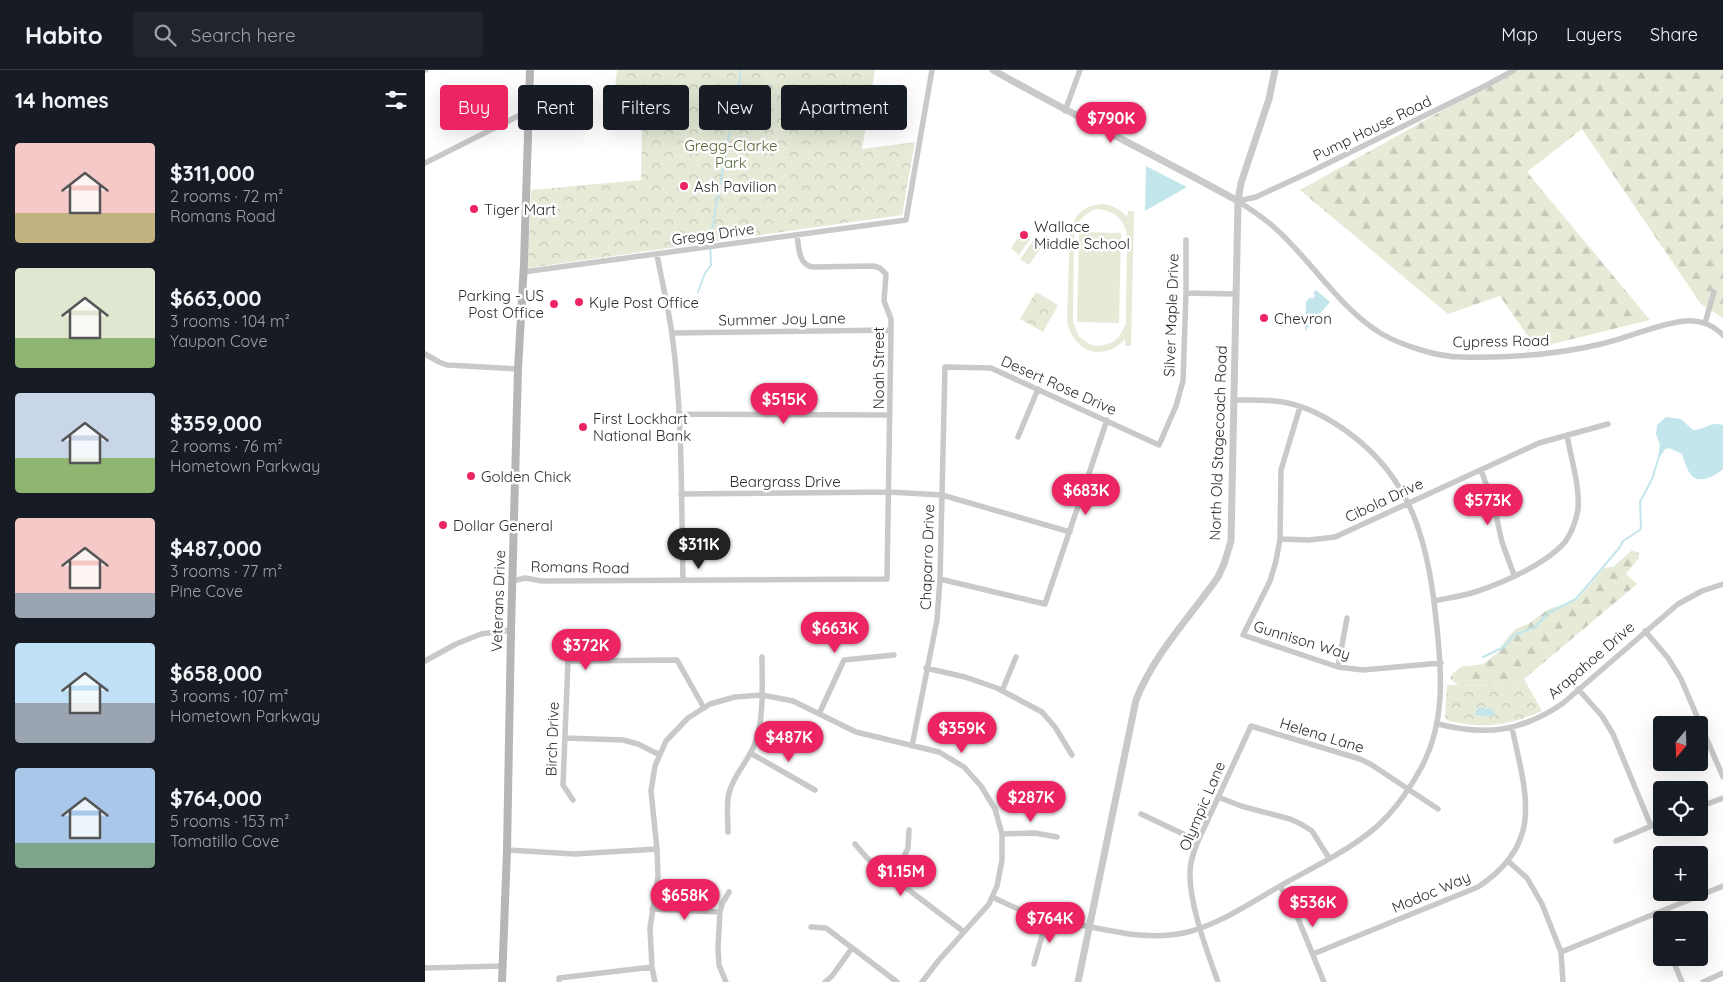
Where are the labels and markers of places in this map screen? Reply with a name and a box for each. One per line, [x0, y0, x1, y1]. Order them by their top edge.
pin: $790K [1076, 102, 1146, 144]
place label: Ash Pavilion [694, 177, 777, 196]
marker: Ash Pavilion [678, 180, 690, 192]
place label: Tiger Mart [484, 200, 556, 219]
marker: Tiger Mart [468, 203, 480, 215]
place label: Wallace Middle School [1034, 217, 1130, 253]
marker: Wallace Middle School [1018, 229, 1030, 241]
place label: Parking - US Post Office [458, 286, 544, 322]
place label: Kyle Post Office [589, 293, 699, 312]
marker: Kyle Post Office [573, 296, 585, 308]
marker: Parking - US Post Office [548, 298, 560, 310]
place label: Chevron [1274, 309, 1332, 328]
marker: Chevron [1258, 312, 1270, 324]
pin: $515K [749, 382, 819, 425]
place label: First Lockhart National Bank [593, 409, 691, 445]
marker: First Lockhart National Bank [577, 421, 589, 433]
place label: Golden Chick [481, 467, 571, 486]
marker: Golden Chick [465, 470, 477, 482]
pin: $683K [1051, 474, 1121, 516]
pin: $573K [1453, 484, 1523, 526]
place label: Dollar General [453, 516, 553, 535]
marker: Dollar General [437, 519, 449, 531]
pin: $311K [664, 528, 734, 570]
pin: $663K [800, 612, 870, 654]
pin: $372K [551, 628, 621, 671]
pin: $359K [927, 712, 997, 754]
pin: $487K [754, 720, 824, 763]
pin: $287K [996, 780, 1066, 823]
pin: $1.15M [860, 854, 942, 897]
pin: $658K [650, 878, 720, 921]
pin: $536K [1278, 886, 1348, 928]
pin: $764K [1015, 902, 1085, 944]

